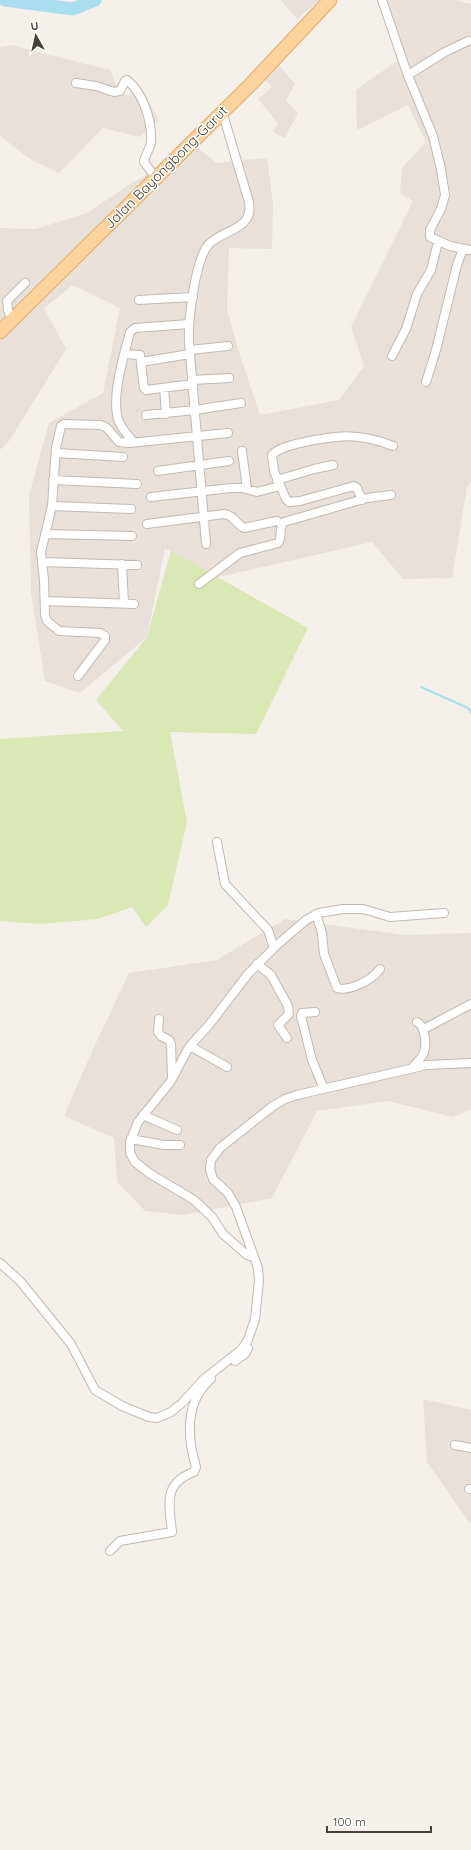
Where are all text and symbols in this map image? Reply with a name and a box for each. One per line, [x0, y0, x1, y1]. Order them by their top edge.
north arrow [16, 16, 56, 56]
text: U [30, 19, 39, 34]
street label: Jalan Bayongbong-Garut [101, 102, 231, 232]
scale bar [327, 1808, 431, 1834]
text: 100 m [333, 1814, 366, 1829]

